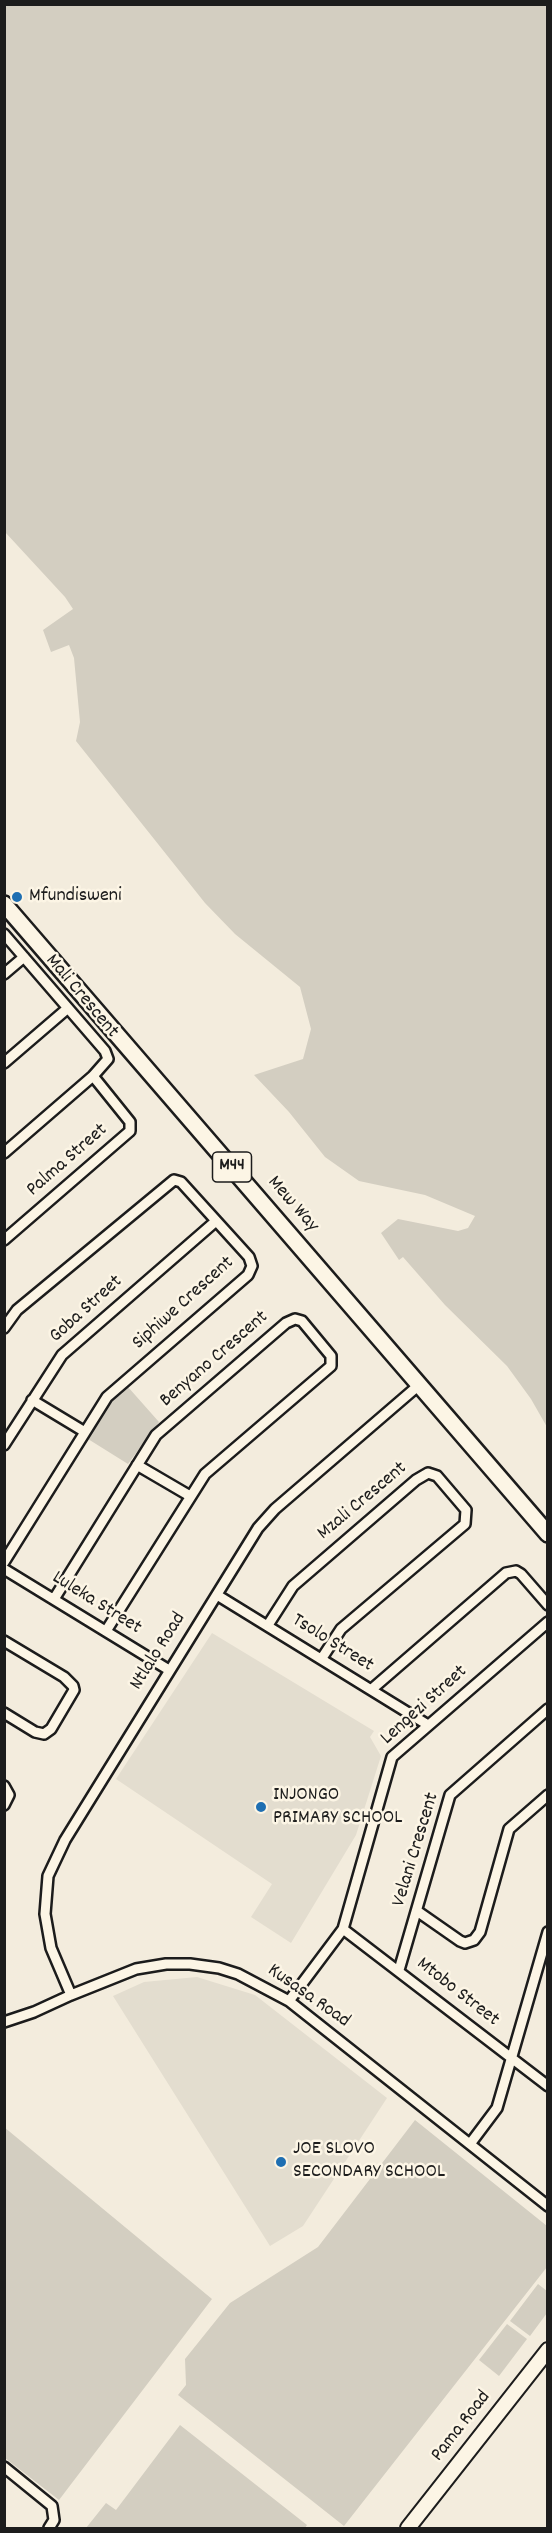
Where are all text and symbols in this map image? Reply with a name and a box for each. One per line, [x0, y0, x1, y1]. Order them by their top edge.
place label: Mfundisweni [29, 885, 122, 909]
marker: Mfundisweni [10, 890, 24, 904]
street label: Mali Crescent [39, 950, 123, 1044]
street label: Palma Street [23, 1119, 113, 1203]
road number: M44 [212, 1152, 252, 1182]
street label: Mew Way [261, 1172, 323, 1238]
street label: Siphiwe Crescent [128, 1252, 240, 1356]
street label: Goba Street [45, 1271, 129, 1349]
street label: Benyano Crescent [156, 1306, 274, 1414]
street label: Mzali Crescent [313, 1458, 413, 1546]
street label: Luleka Street [47, 1567, 145, 1641]
street label: Ntlalo Road [126, 1609, 192, 1695]
street label: Tsolo Street [287, 1609, 377, 1679]
street label: Lengezi Street [377, 1661, 473, 1751]
place label: INJONGO PRIMARY SCHOOL [273, 1784, 402, 1831]
street label: Velani Crescent [388, 1790, 446, 1910]
marker: INJONGO PRIMARY SCHOOL [254, 1800, 268, 1814]
street label: Mtobo Street [411, 1953, 503, 2033]
street label: Kusasa Road [262, 1960, 354, 2034]
place label: JOE SLOVO SECONDARY SCHOOL [293, 2138, 445, 2185]
marker: JOE SLOVO SECONDARY SCHOOL [274, 2155, 288, 2169]
street label: Pama Road [427, 2387, 497, 2467]

